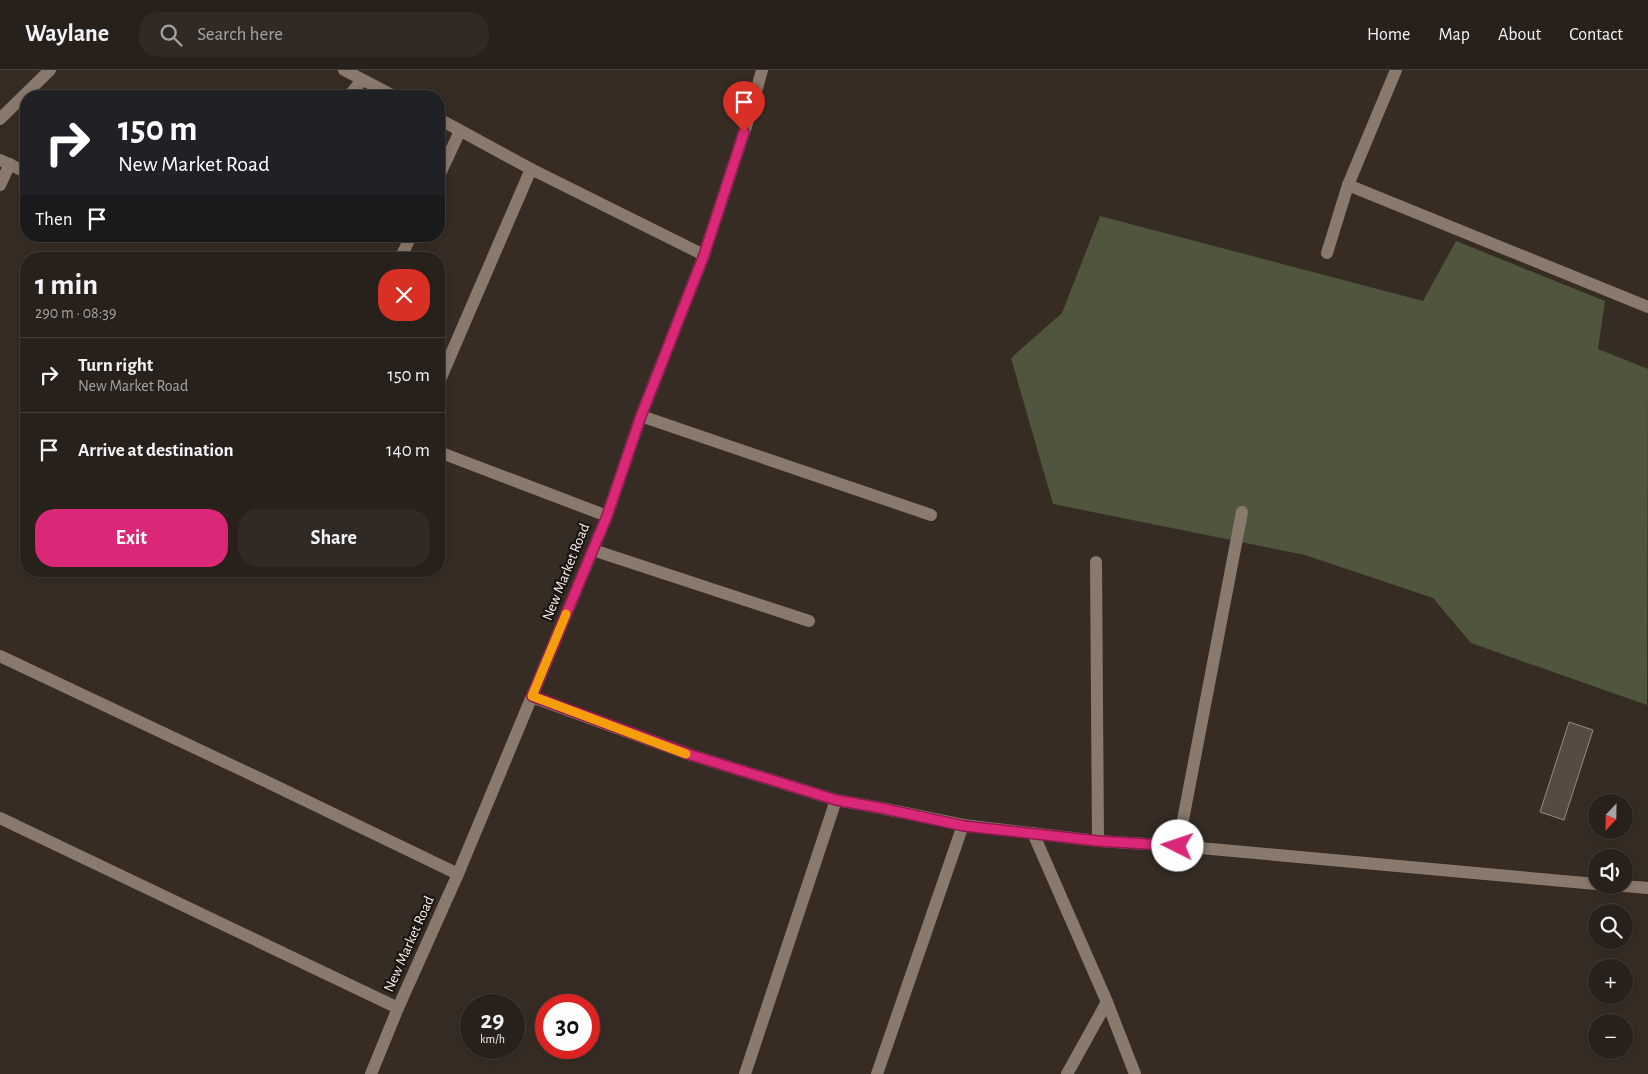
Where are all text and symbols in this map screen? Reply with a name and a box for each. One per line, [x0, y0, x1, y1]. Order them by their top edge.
search box [139, 12, 489, 57]
icon: search [157, 21, 185, 49]
text: Waylane [25, 22, 109, 46]
text: Search here [197, 25, 283, 44]
text: Home [1367, 26, 1410, 44]
text: Map [1438, 26, 1470, 44]
text: About [1498, 26, 1541, 44]
text: Contact [1569, 26, 1623, 44]
pin [723, 81, 765, 132]
icon: arrive [730, 88, 758, 116]
icon: right [35, 110, 100, 175]
text: 150 m [118, 112, 198, 147]
text: New Market Road [118, 153, 270, 175]
icon: arrive [83, 205, 111, 233]
text: Then [35, 210, 73, 229]
button: close [378, 269, 430, 321]
text: 1 min [35, 270, 98, 300]
text: 290 m · 08:39 [35, 305, 116, 321]
text: Turn right [78, 356, 153, 375]
icon: right [35, 361, 63, 389]
text: 150 m [387, 366, 430, 385]
text: New Market Road [78, 378, 188, 394]
icon: arrive [35, 436, 63, 464]
text: Arrive at destination [78, 441, 234, 460]
text: 140 m [386, 441, 430, 460]
button: Exit [35, 509, 228, 567]
button: Share [238, 509, 430, 567]
street label: New Market Road [540, 521, 592, 623]
north arrow [1588, 794, 1632, 839]
map controls [1588, 794, 1633, 1059]
position arrow [1151, 819, 1203, 871]
button: sound [1588, 849, 1633, 894]
street label: New Market Road [381, 894, 437, 994]
button: search [1588, 904, 1633, 949]
button: + [1588, 959, 1633, 1004]
speed limit sign: 30 [535, 994, 600, 1059]
text: 29 [481, 1008, 504, 1033]
button: − [1588, 1014, 1633, 1059]
text: km/h [480, 1033, 505, 1045]

